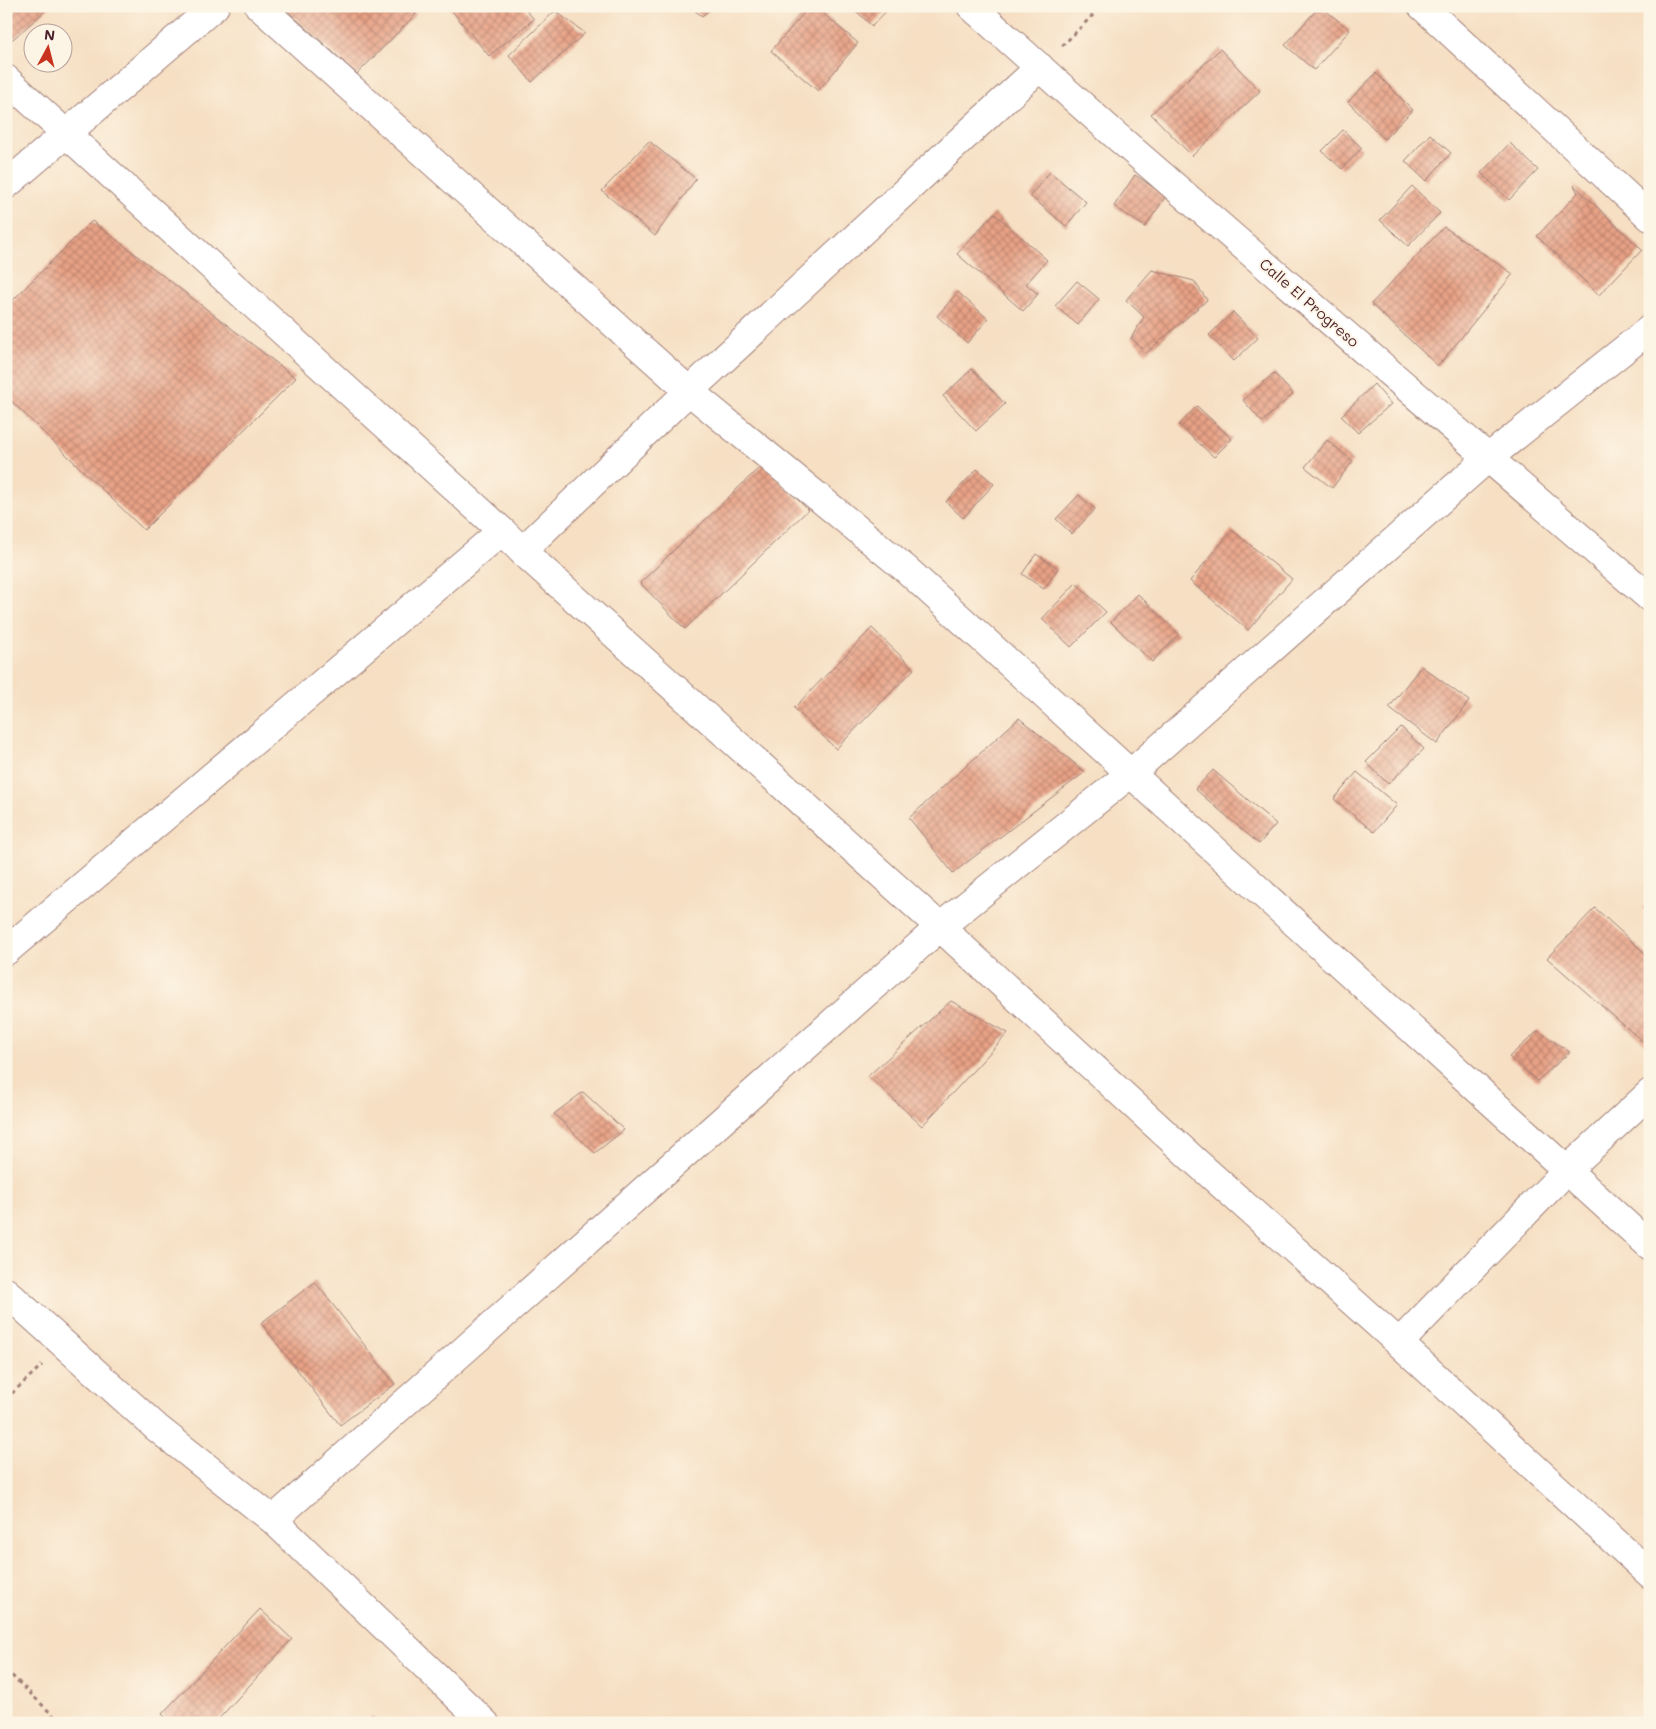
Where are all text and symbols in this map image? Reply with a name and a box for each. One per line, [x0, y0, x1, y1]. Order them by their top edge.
north arrow [22, 22, 72, 72]
text: N [43, 25, 56, 45]
street label: Calle El Progreso [1256, 253, 1364, 351]

